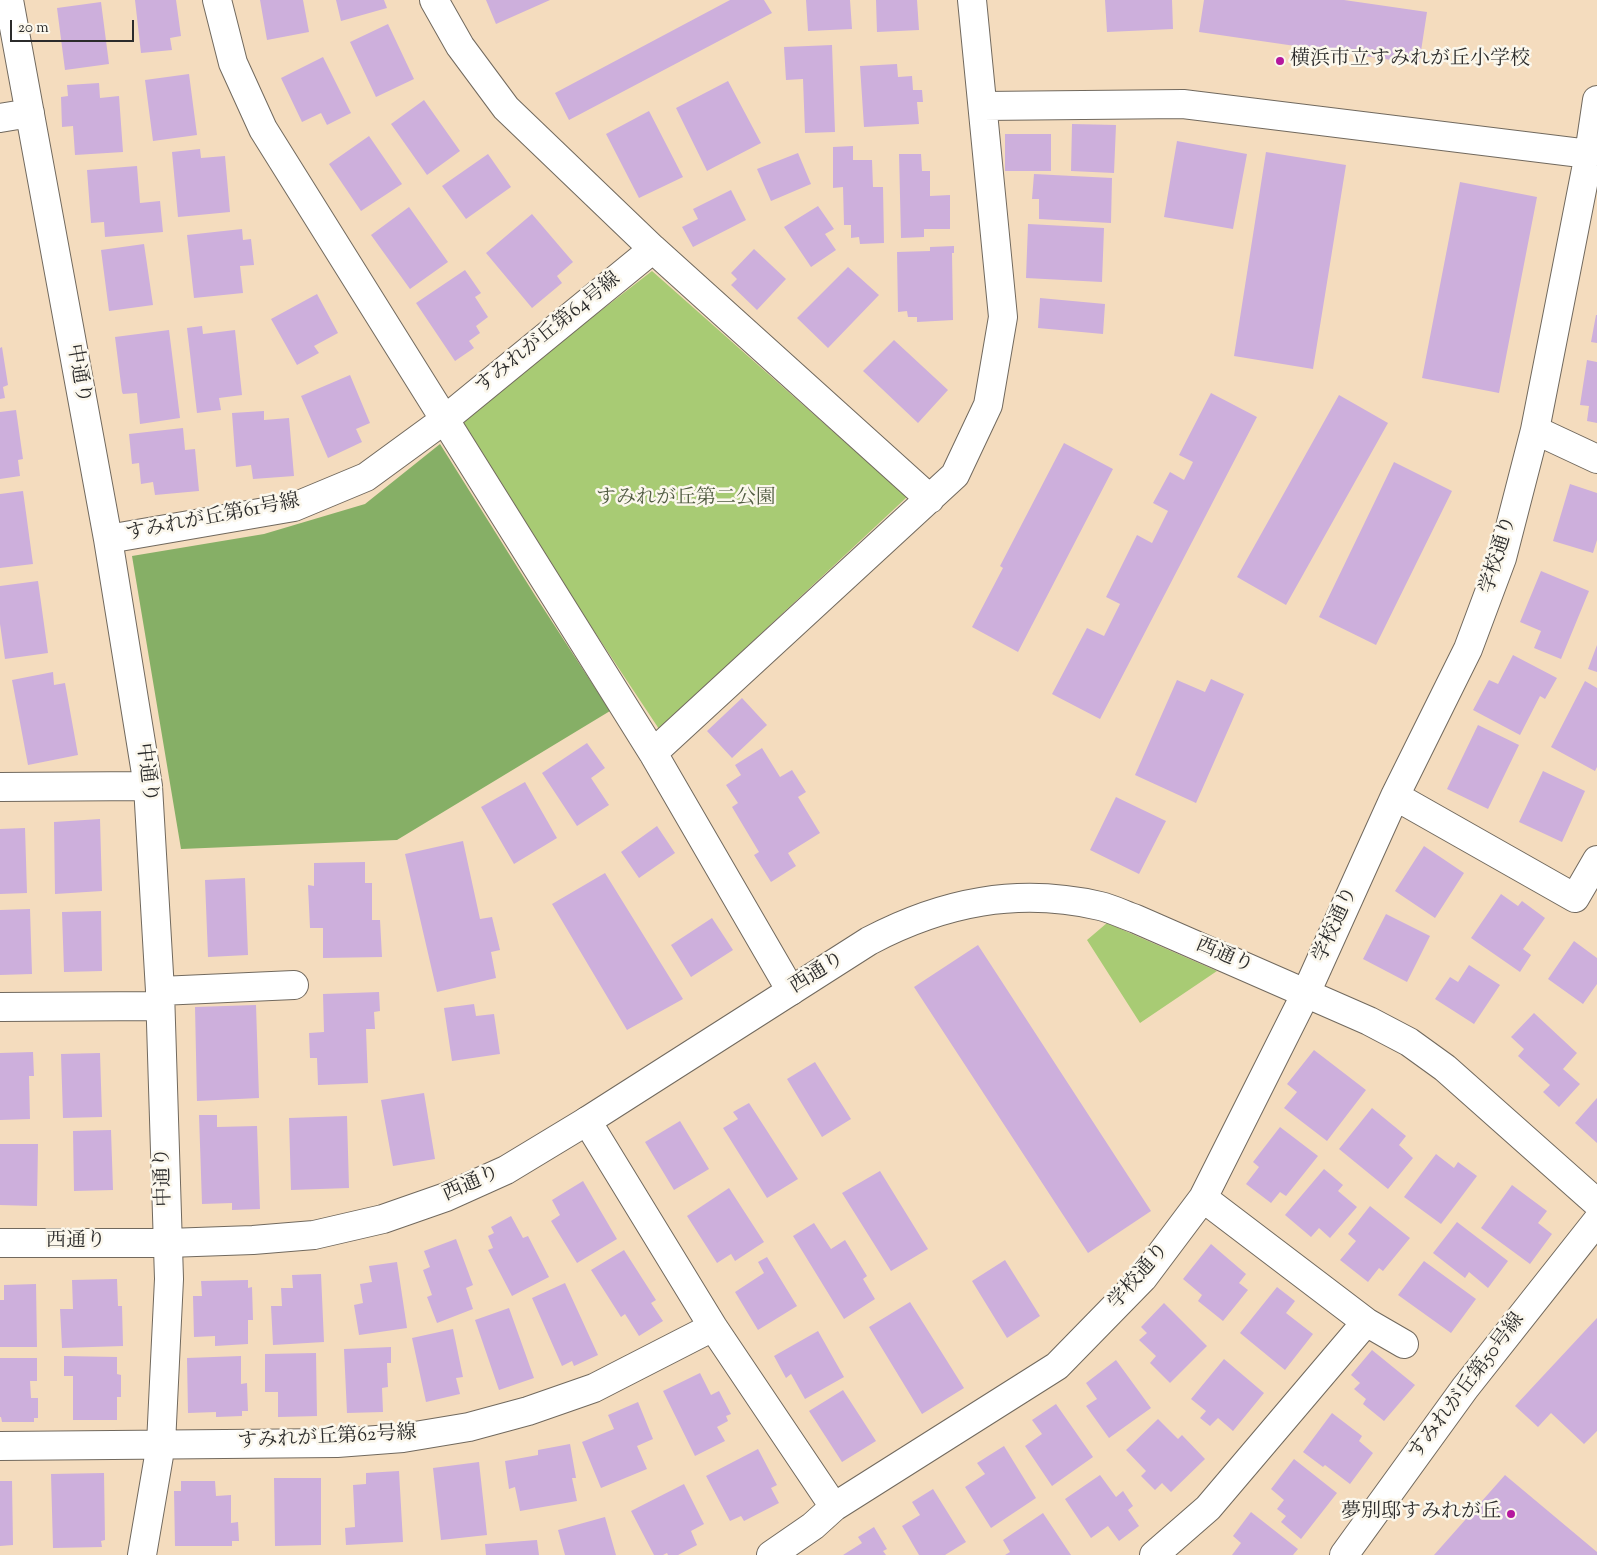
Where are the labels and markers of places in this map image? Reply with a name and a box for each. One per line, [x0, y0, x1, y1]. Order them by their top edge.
place label: 横浜市立すみれが丘小学校 [1290, 49, 1530, 73]
marker: 横浜市立すみれが丘小学校 [1274, 55, 1286, 67]
place label: 夢別邸すみれが丘 [1341, 1502, 1501, 1526]
marker: 夢別邸すみれが丘 [1505, 1508, 1517, 1520]

